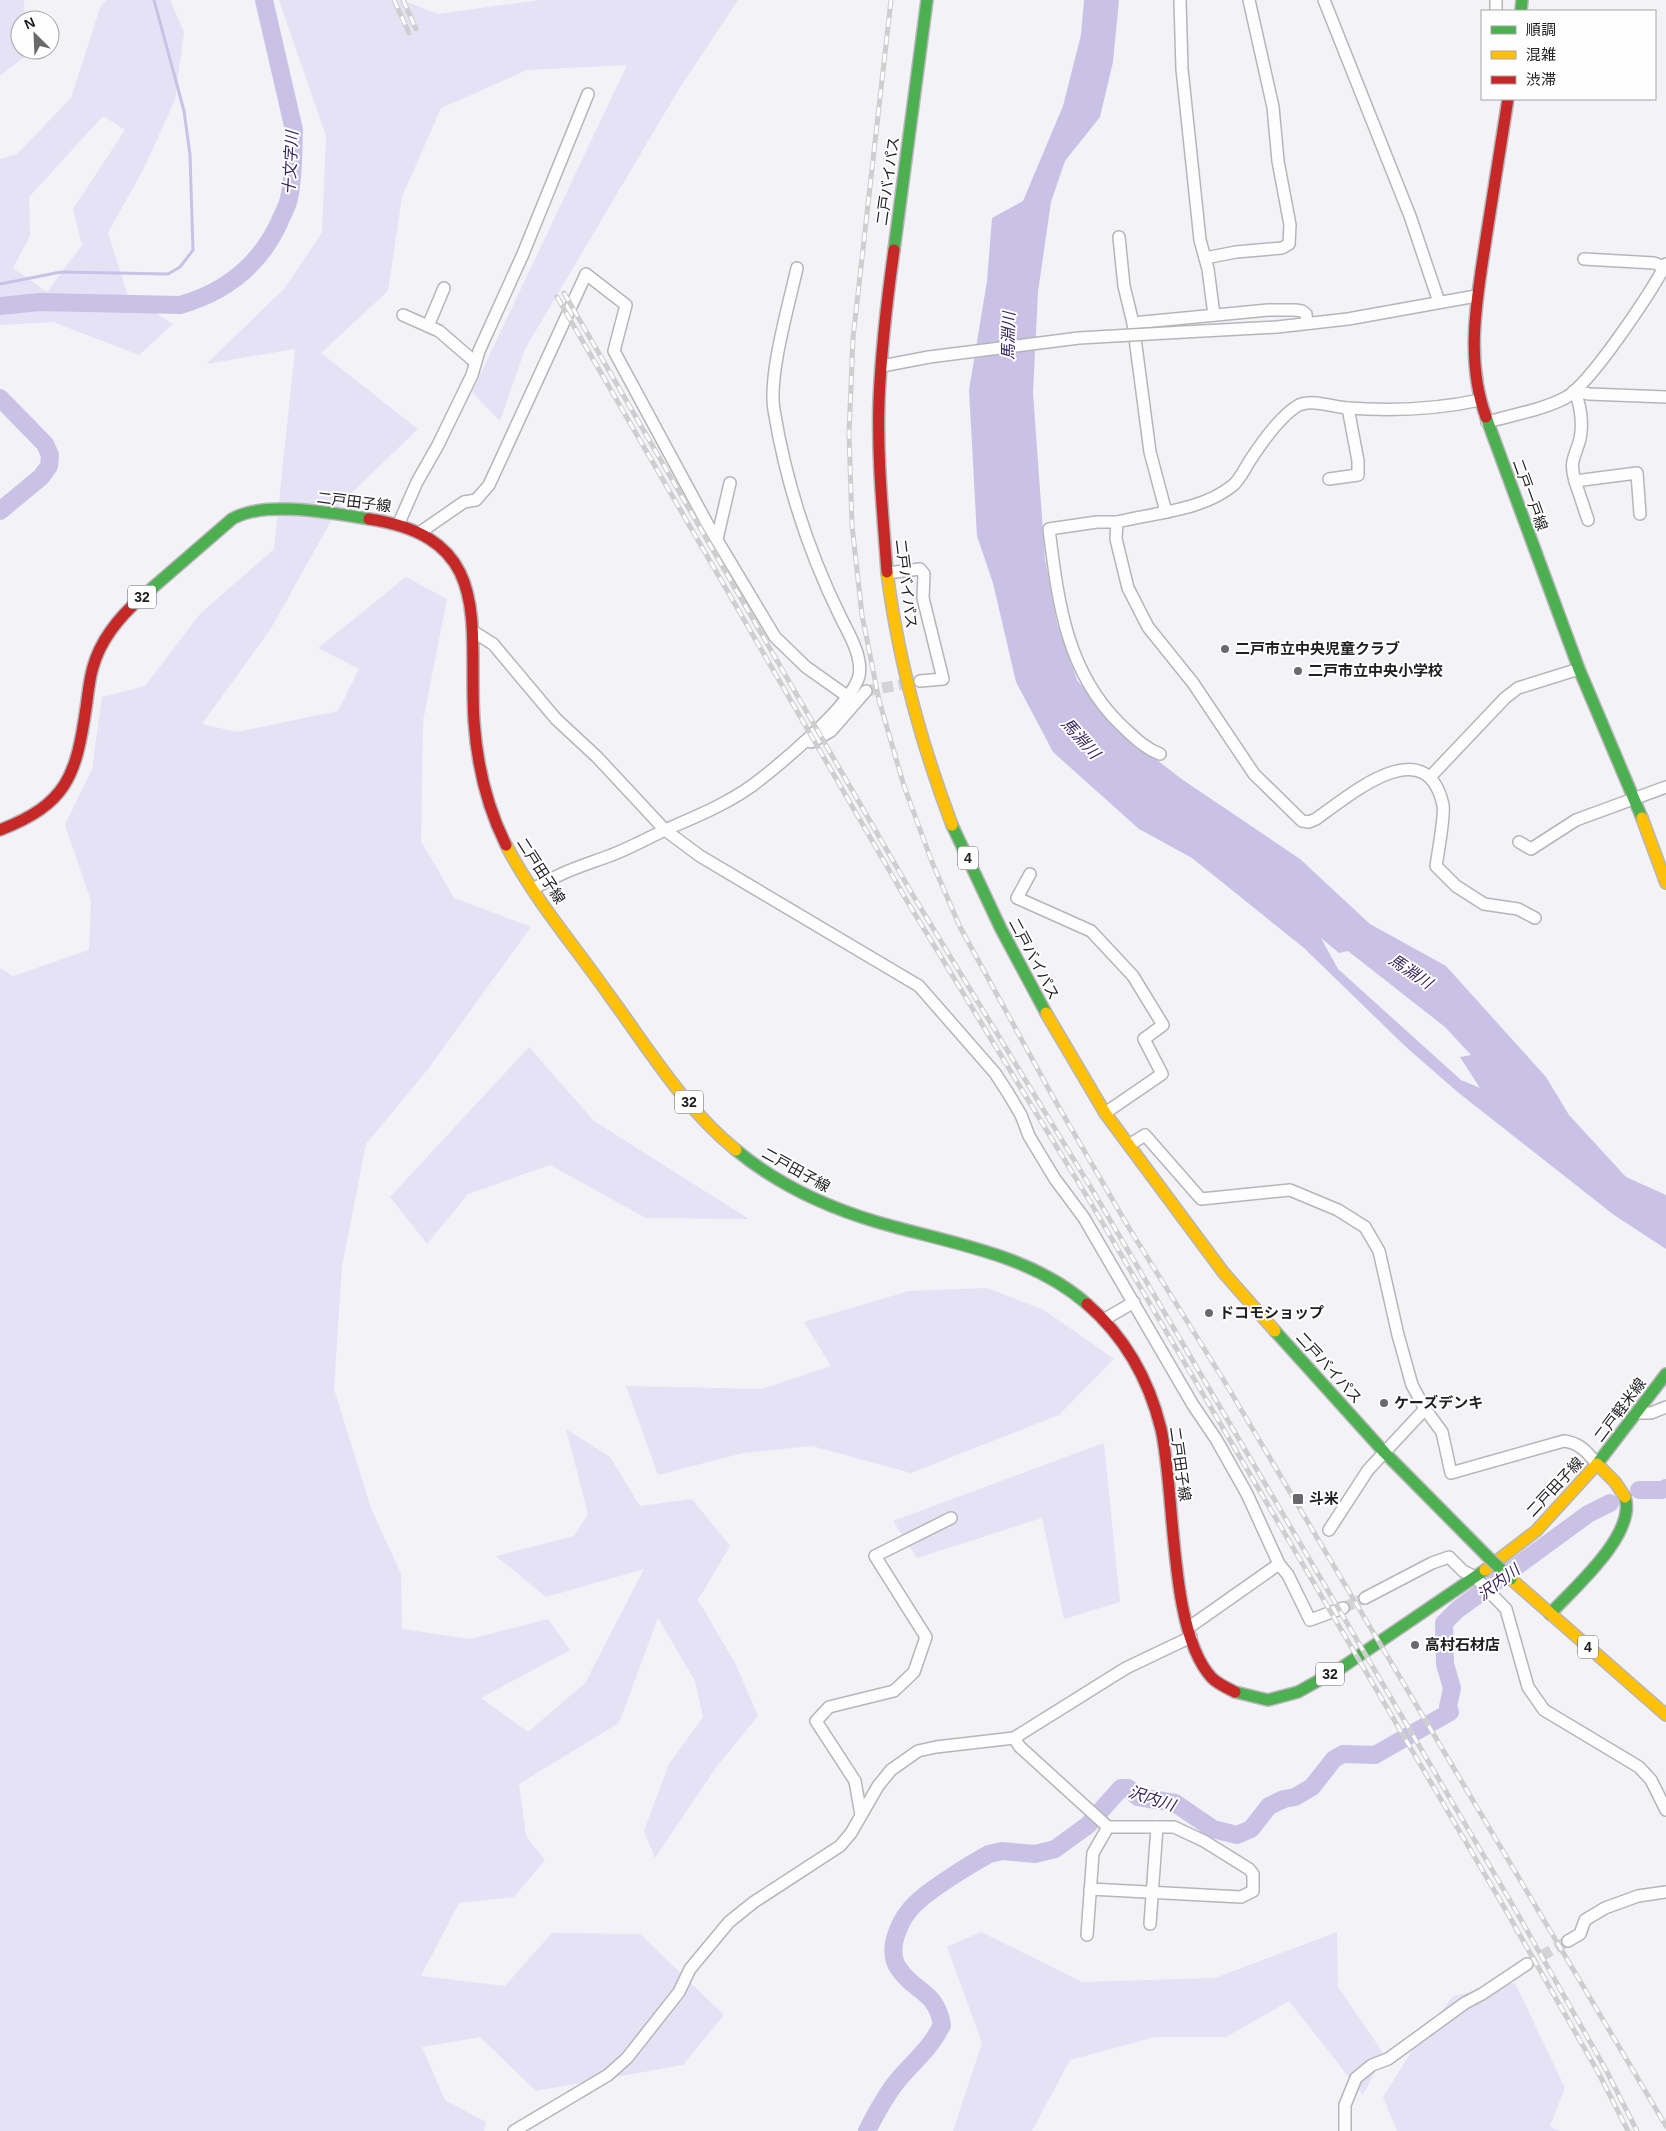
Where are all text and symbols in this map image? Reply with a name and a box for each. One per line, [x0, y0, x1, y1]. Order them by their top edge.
north arrow [10, 10, 60, 60]
legend [1481, 10, 1656, 100]
text: N [22, 14, 38, 32]
text: 順調 [1526, 21, 1556, 38]
text: 混雑 [1526, 46, 1556, 63]
text: 渋滞 [1526, 71, 1556, 88]
water label: 十文字川 [280, 129, 301, 195]
street label: 二戸バイパス [873, 135, 902, 227]
water label: 馬淵川 [1000, 310, 1017, 360]
street label: 二戸一戸線 [1510, 457, 1551, 533]
street label: 二戸田子線 [316, 488, 392, 515]
street label: 二戸バイパス [893, 538, 920, 629]
road number: 32 [128, 586, 156, 608]
place label: 二戸市立中央児童クラブ [1235, 640, 1400, 657]
marker: 二戸市立中央児童クラブ [1219, 643, 1231, 655]
place label: 二戸市立中央小学校 [1308, 662, 1443, 679]
marker: 二戸市立中央小学校 [1292, 665, 1304, 677]
water label: 馬淵川 [1058, 715, 1104, 763]
street label: 二戸田子線 [514, 835, 569, 907]
road number: 4 [958, 846, 978, 870]
street label: 二戸バイパス [1006, 915, 1063, 1002]
water label: 馬淵川 [1386, 951, 1437, 993]
road number: 32 [675, 1090, 703, 1114]
street label: 二戸田子線 [759, 1144, 833, 1195]
place label: ドコモショップ [1219, 1304, 1324, 1321]
marker: ドコモショップ [1203, 1307, 1215, 1319]
street label: 二戸バイパス [1293, 1329, 1366, 1407]
street label: 二戸軽米線 [1590, 1375, 1649, 1445]
place label: ケーズデンキ [1394, 1394, 1483, 1411]
marker: ケーズデンキ [1378, 1397, 1390, 1409]
street label: 二戸田子線 [1167, 1426, 1194, 1502]
street label: 二戸田子線 [1523, 1453, 1586, 1520]
place label: 斗米 [1309, 1490, 1339, 1507]
marker: 斗米 [1291, 1492, 1305, 1506]
water label: 沢内川 [1474, 1560, 1524, 1604]
road number: 4 [1578, 1635, 1598, 1658]
place label: 高村石材店 [1425, 1636, 1500, 1653]
marker: 高村石材店 [1409, 1639, 1421, 1651]
road number: 32 [1316, 1662, 1344, 1686]
water label: 沢内川 [1126, 1783, 1179, 1815]

